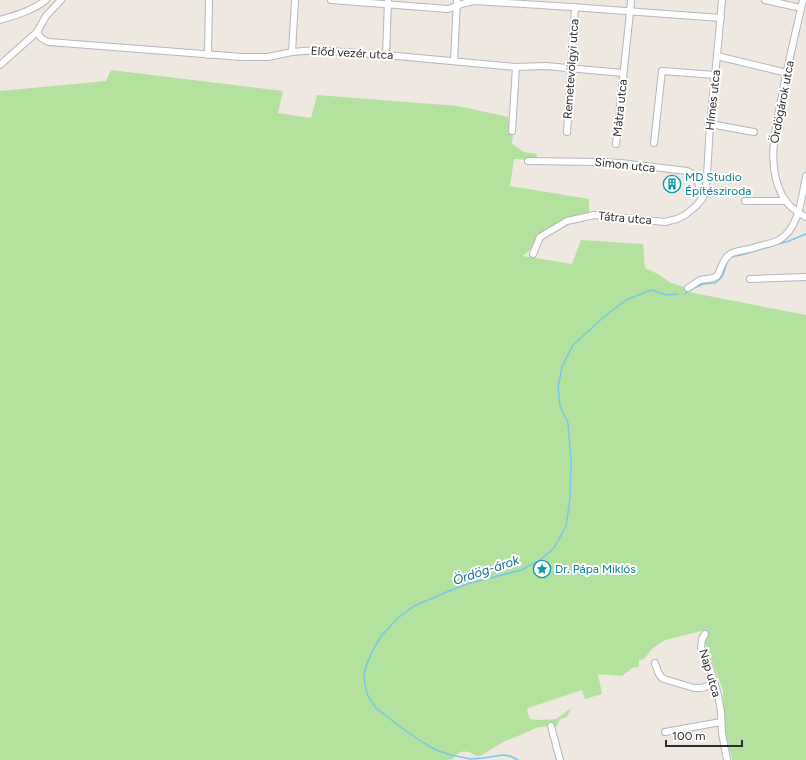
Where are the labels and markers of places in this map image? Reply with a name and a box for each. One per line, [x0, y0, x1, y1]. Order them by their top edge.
place label: MD Studio Építésziroda [685, 170, 752, 198]
building icon: MD Studio Építésziroda [662, 174, 682, 194]
place icon: Dr. Pápa Miklós [532, 559, 552, 579]
place label: Dr. Pápa Miklós [555, 562, 636, 576]

